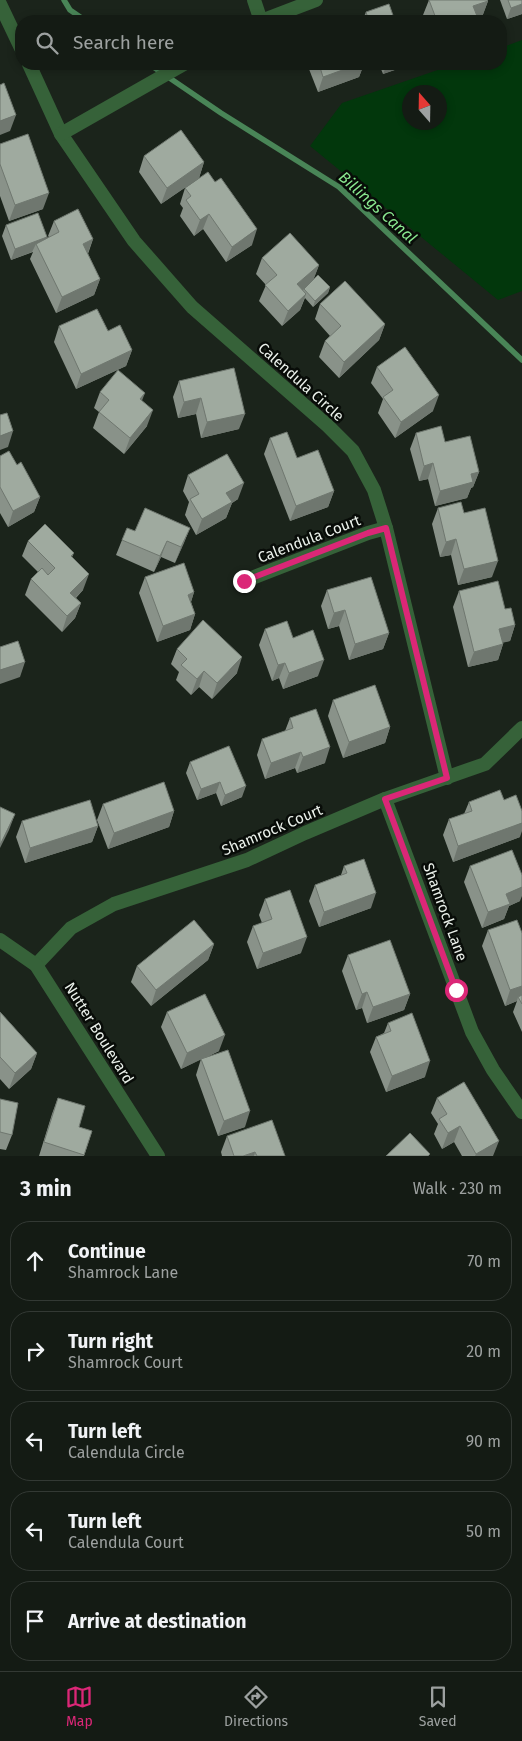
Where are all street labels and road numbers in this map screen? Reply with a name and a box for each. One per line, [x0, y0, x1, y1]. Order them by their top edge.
street label: Calendula Circle [254, 339, 348, 425]
street label: Calendula Court [255, 511, 363, 567]
street label: Shamrock Court [219, 800, 326, 859]
street label: Shamrock Lane [419, 860, 471, 964]
street label: Nutter Boulevard [61, 979, 137, 1087]

